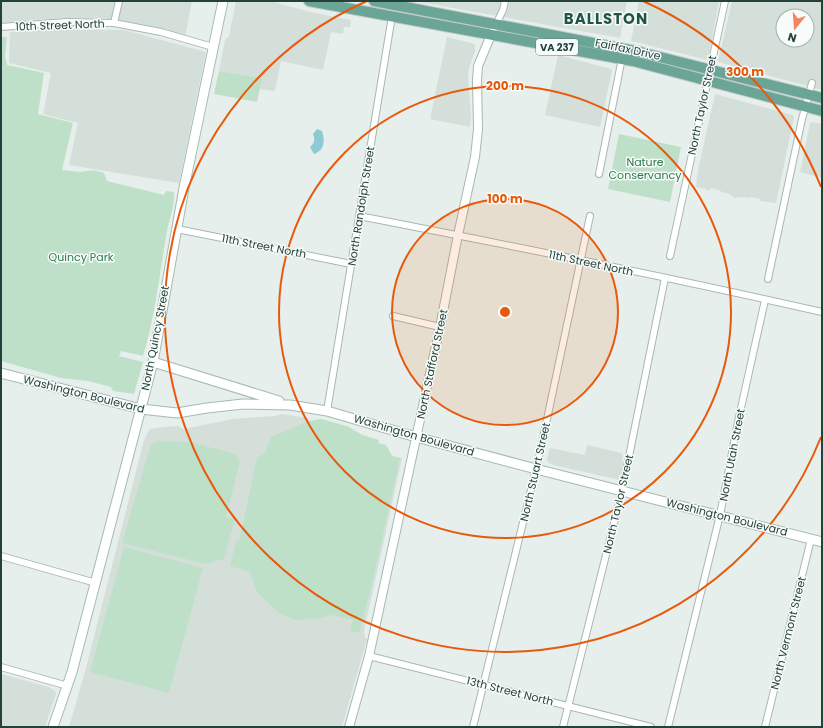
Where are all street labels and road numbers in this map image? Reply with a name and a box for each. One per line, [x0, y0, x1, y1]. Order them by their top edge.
street label: 10th Street North [15, 15, 105, 35]
street label: Fairfax Drive [594, 34, 662, 64]
road number: VA 237 [536, 39, 578, 55]
street label: North Taylor Street [684, 54, 720, 156]
street label: North Randolph Street [344, 145, 378, 267]
street label: 11th Street North [220, 230, 308, 262]
street label: 11th Street North [547, 246, 635, 280]
street label: North Quincy Street [137, 284, 173, 392]
street label: North Stafford Street [413, 308, 451, 420]
street label: Washington Boulevard [22, 371, 146, 417]
street label: North Utah Street [715, 407, 749, 503]
street label: Washington Boulevard [352, 410, 476, 460]
street label: North Stuart Street [516, 421, 554, 523]
street label: North Taylor Street [599, 453, 637, 555]
street label: Washington Boulevard [665, 494, 789, 540]
street label: North Vermont Street [766, 575, 810, 691]
street label: 13th Street North [465, 672, 555, 710]

